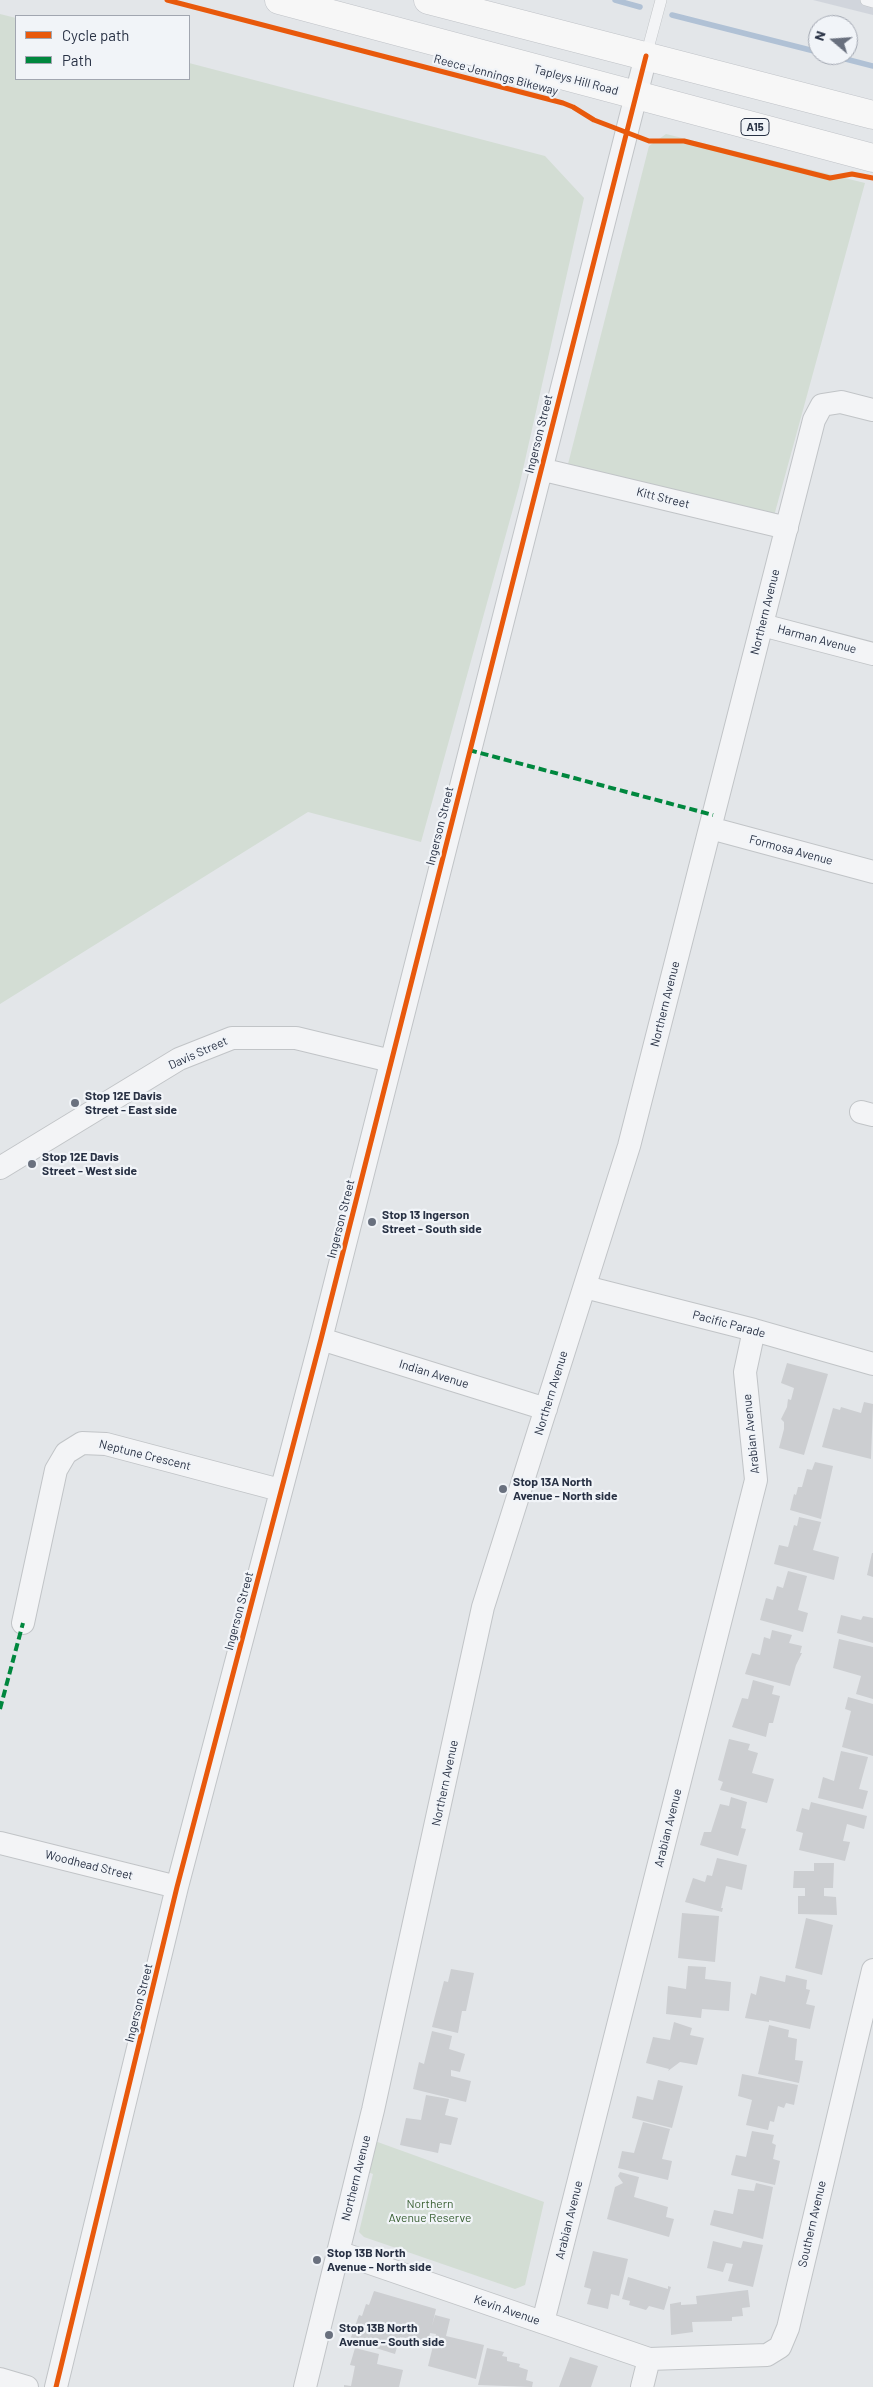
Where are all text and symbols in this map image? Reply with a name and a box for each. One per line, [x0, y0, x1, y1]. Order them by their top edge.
legend [15, 15, 190, 80]
north arrow [808, 15, 858, 65]
text: Cycle path [62, 26, 129, 44]
text: N [810, 28, 829, 43]
text: Path [62, 51, 92, 69]
street label: Reece Jennings Bikeway [432, 51, 560, 99]
street label: Tapleys Hill Road [532, 62, 620, 98]
road number: A15 [741, 118, 769, 136]
street label: Ingerson Street [522, 393, 556, 475]
street label: Kitt Street [635, 484, 691, 512]
street label: Northern Avenue [747, 568, 783, 656]
street label: Harman Avenue [776, 622, 858, 656]
street label: Ingerson Street [423, 785, 457, 867]
street label: Formosa Avenue [748, 832, 834, 868]
street label: Northern Avenue [647, 960, 683, 1048]
street label: Davis Street [166, 1034, 230, 1072]
place label: Stop 12E Davis Street - East side [85, 1089, 177, 1117]
marker: Stop 12E Davis Street - East side [69, 1097, 81, 1109]
place label: Stop 12E Davis Street - West side [42, 1150, 137, 1178]
marker: Stop 12E Davis Street - West side [26, 1158, 38, 1170]
street label: Ingerson Street [324, 1178, 358, 1260]
place label: Stop 13 Ingerson Street - South side [382, 1208, 482, 1236]
marker: Stop 13 Ingerson Street - South side [366, 1216, 378, 1228]
street label: Pacific Parade [691, 1307, 767, 1341]
street label: Northern Avenue [531, 1349, 571, 1437]
street label: Indian Avenue [397, 1357, 471, 1391]
street label: Arabian Avenue [740, 1393, 762, 1475]
street label: Neptune Crescent [98, 1437, 192, 1473]
place label: Stop 13A North Avenue - North side [513, 1475, 617, 1503]
marker: Stop 13A North Avenue - North side [497, 1483, 509, 1495]
street label: Ingerson Street [222, 1570, 256, 1652]
street label: Northern Avenue [429, 1739, 461, 1827]
street label: Arabian Avenue [651, 1787, 685, 1869]
street label: Woodhead Street [44, 1847, 134, 1883]
street label: Ingerson Street [122, 1962, 156, 2044]
street label: Northern Avenue [338, 2134, 374, 2222]
street label: Arabian Avenue [552, 2179, 586, 2261]
street label: Southern Avenue [795, 2179, 829, 2269]
park label: Northern Avenue Reserve [389, 2197, 471, 2225]
place label: Stop 13B North Avenue - North side [327, 2246, 431, 2274]
marker: Stop 13B North Avenue - North side [311, 2254, 323, 2266]
street label: Kevin Avenue [472, 2292, 542, 2328]
place label: Stop 13B North Avenue - South side [339, 2321, 444, 2349]
marker: Stop 13B North Avenue - South side [323, 2329, 335, 2341]

